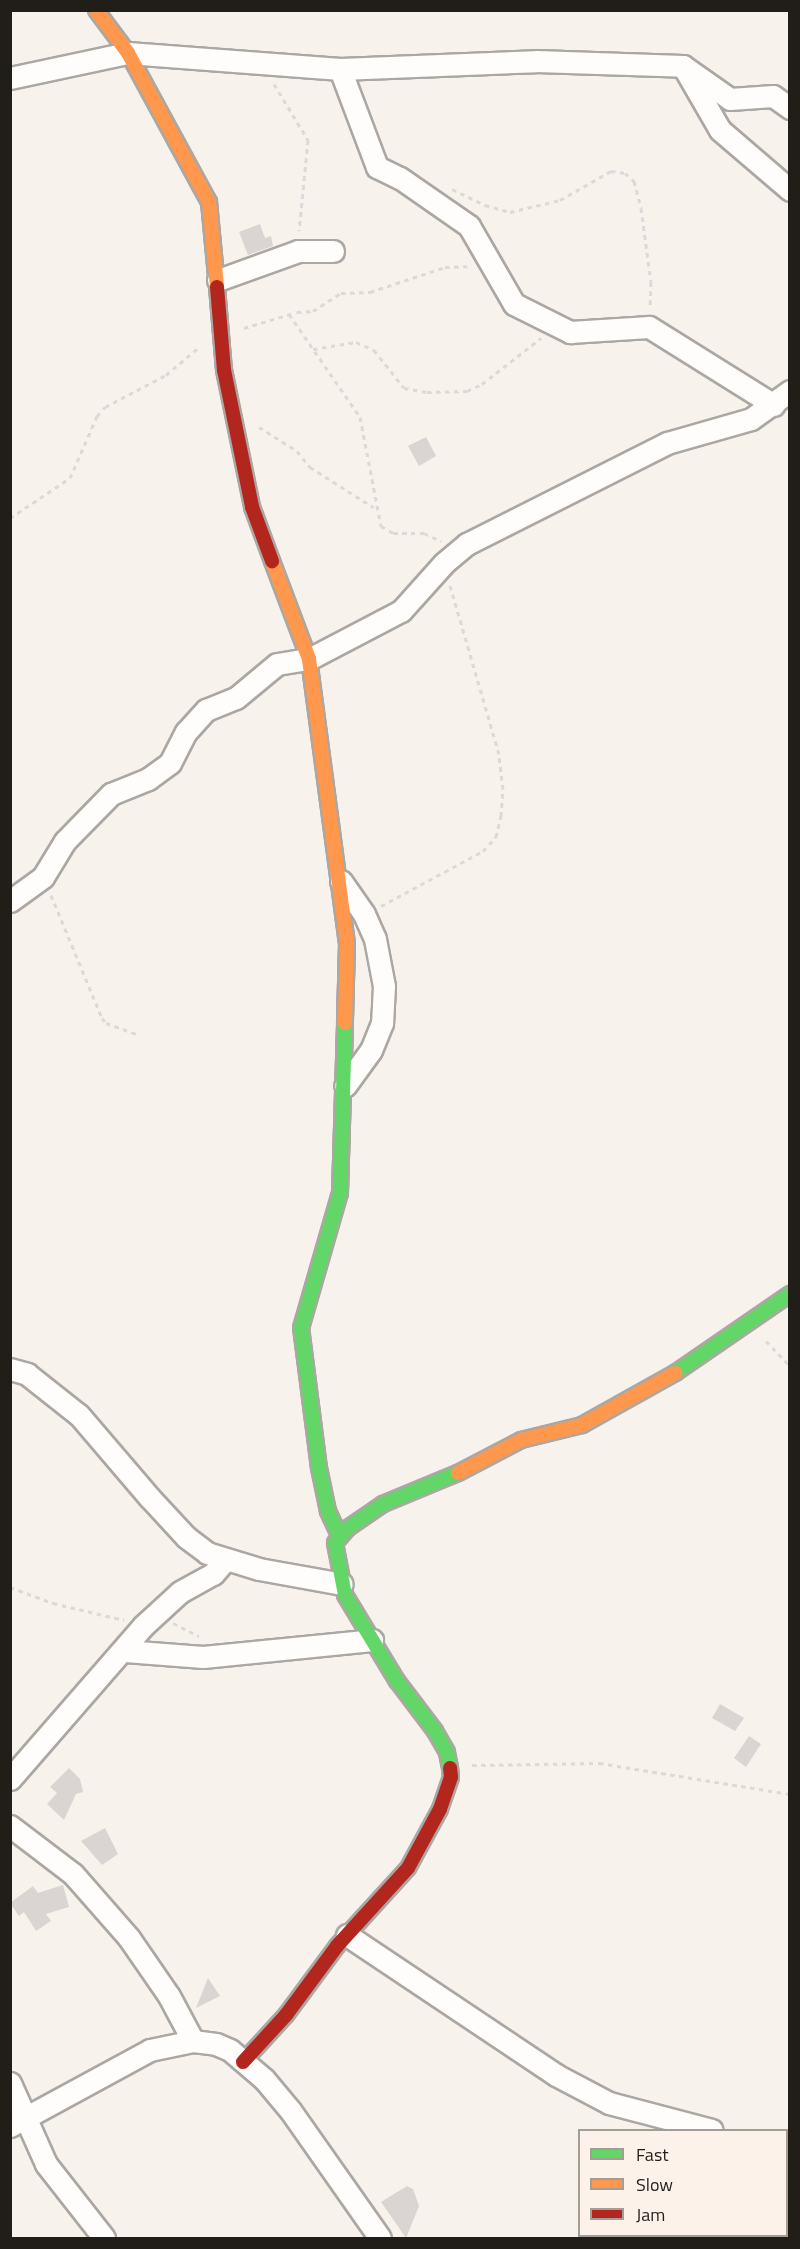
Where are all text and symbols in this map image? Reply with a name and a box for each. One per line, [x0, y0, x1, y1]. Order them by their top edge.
legend [578, 2129, 788, 2237]
text: Fast [636, 2141, 669, 2168]
text: Slow [636, 2171, 673, 2198]
text: Jam [636, 2201, 665, 2228]

